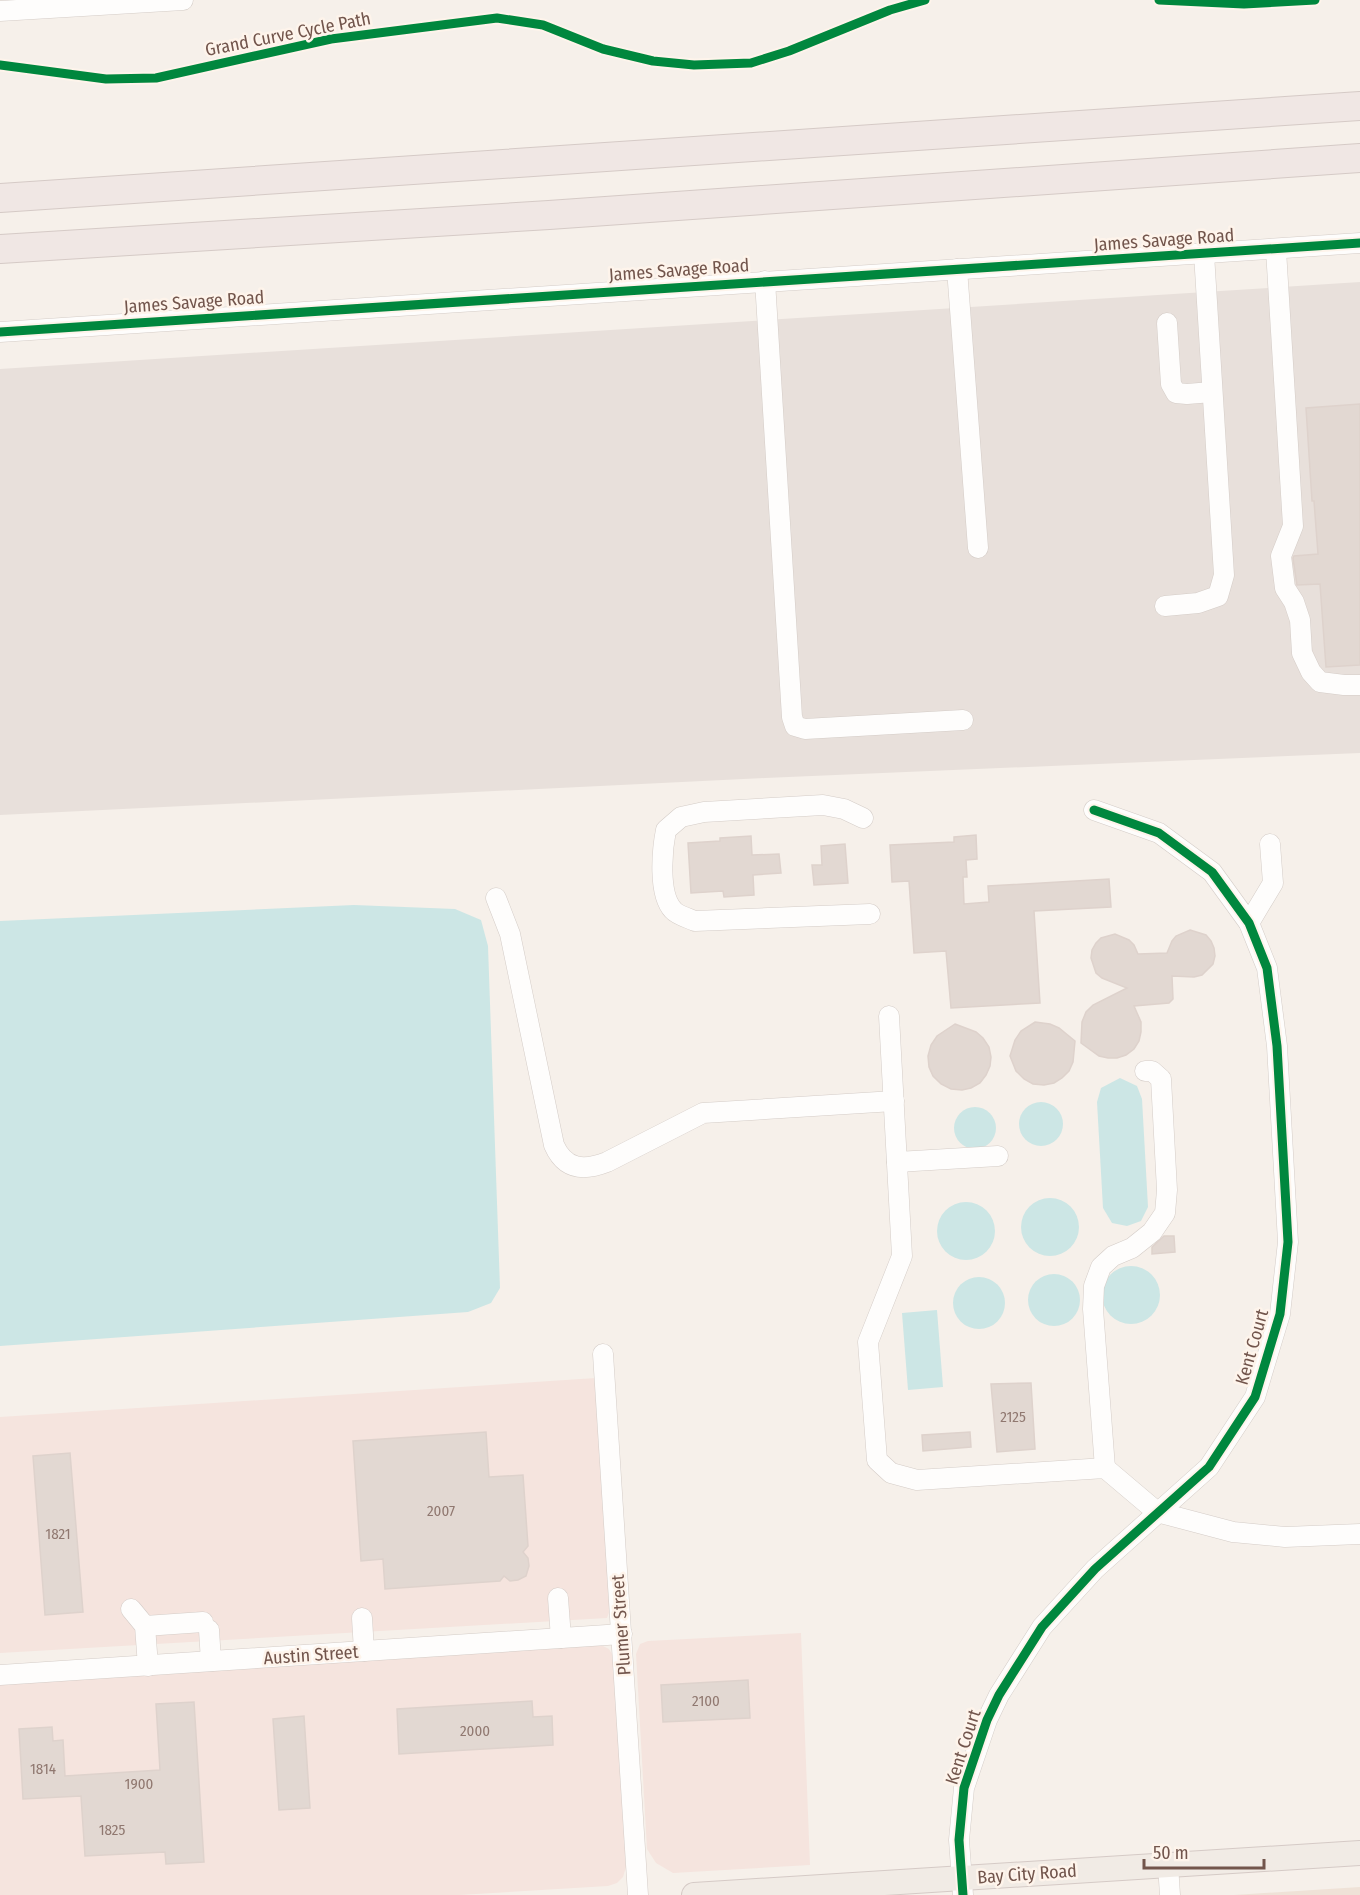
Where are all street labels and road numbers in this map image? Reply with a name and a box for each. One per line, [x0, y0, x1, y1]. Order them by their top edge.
street label: Grand Curve Cycle Path [203, 7, 373, 61]
street label: James Savage Road [1093, 224, 1235, 256]
street label: James Savage Road [608, 254, 750, 286]
street label: James Savage Road [123, 286, 265, 318]
street label: Kent Court [1231, 1307, 1273, 1387]
street label: Plumer Street [606, 1574, 635, 1676]
street label: Austin Street [263, 1641, 359, 1669]
street label: Kent Court [941, 1707, 985, 1787]
street label: Bay City Road [976, 1860, 1078, 1888]

